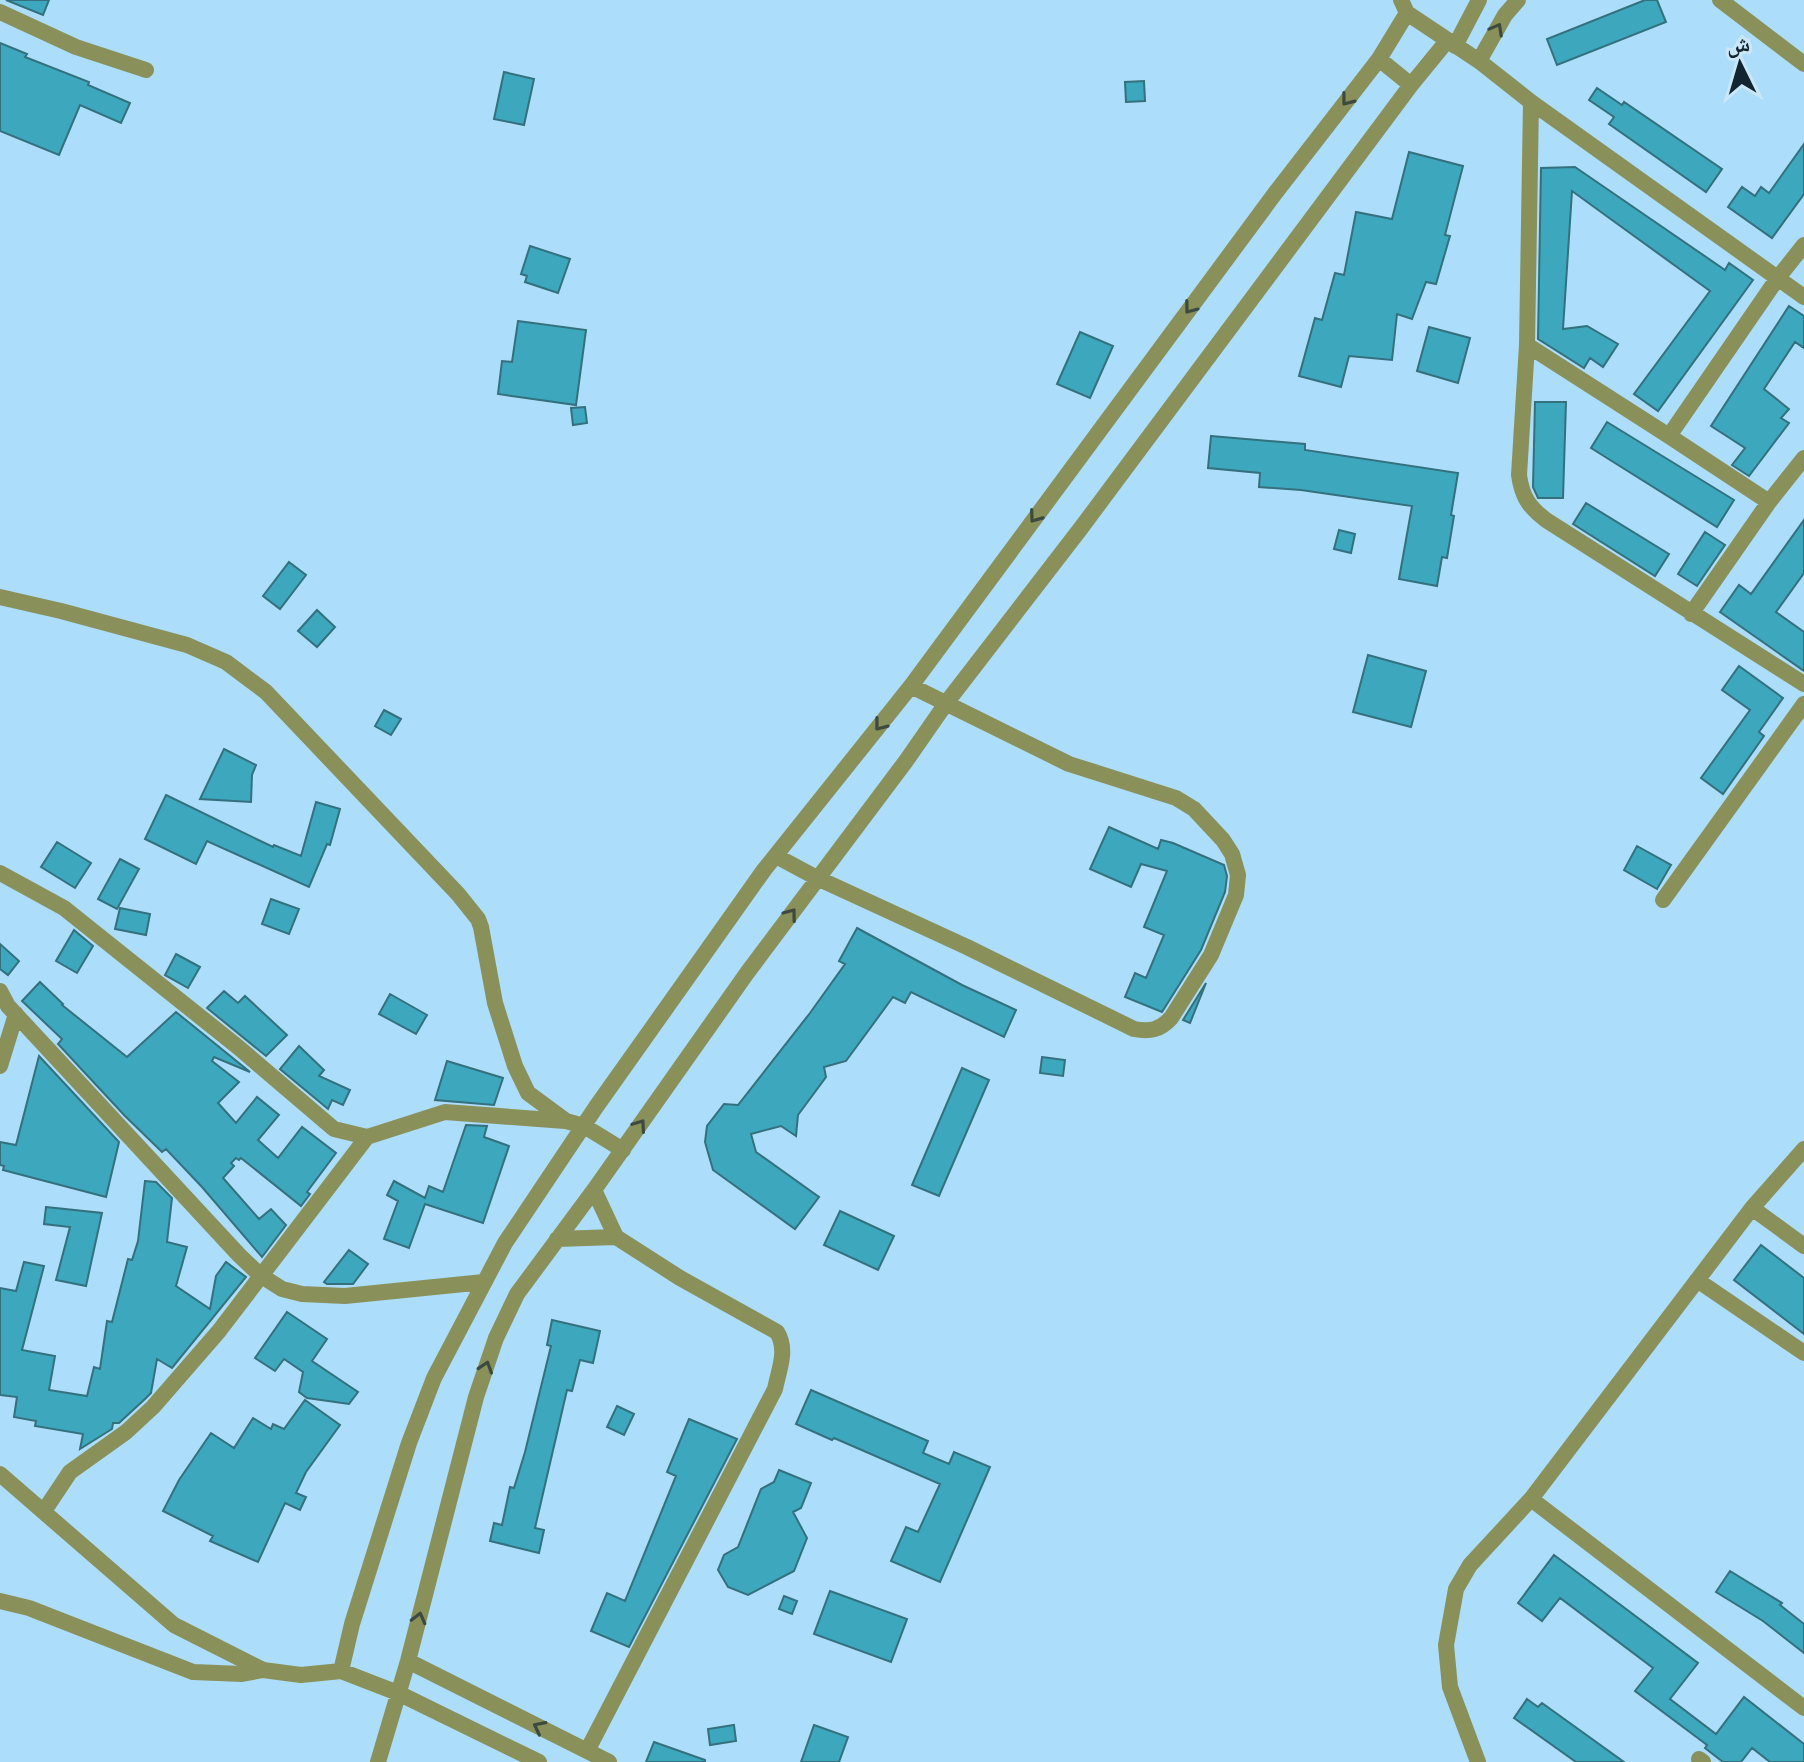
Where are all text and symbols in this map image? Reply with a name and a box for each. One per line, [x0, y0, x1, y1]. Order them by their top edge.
one-way arrow [1487, 23, 1502, 37]
north arrow [1700, 24, 1780, 104]
text: ش [1725, 30, 1751, 59]
one-way arrow [1342, 92, 1356, 106]
one-way arrow [1185, 299, 1200, 314]
one-way arrow [1031, 508, 1045, 523]
one-way arrow [875, 716, 889, 731]
one-way arrow [781, 908, 796, 923]
one-way arrow [630, 1120, 645, 1134]
one-way arrow [477, 1361, 493, 1375]
one-way arrow [410, 1612, 427, 1626]
one-way arrow [533, 1721, 548, 1737]

